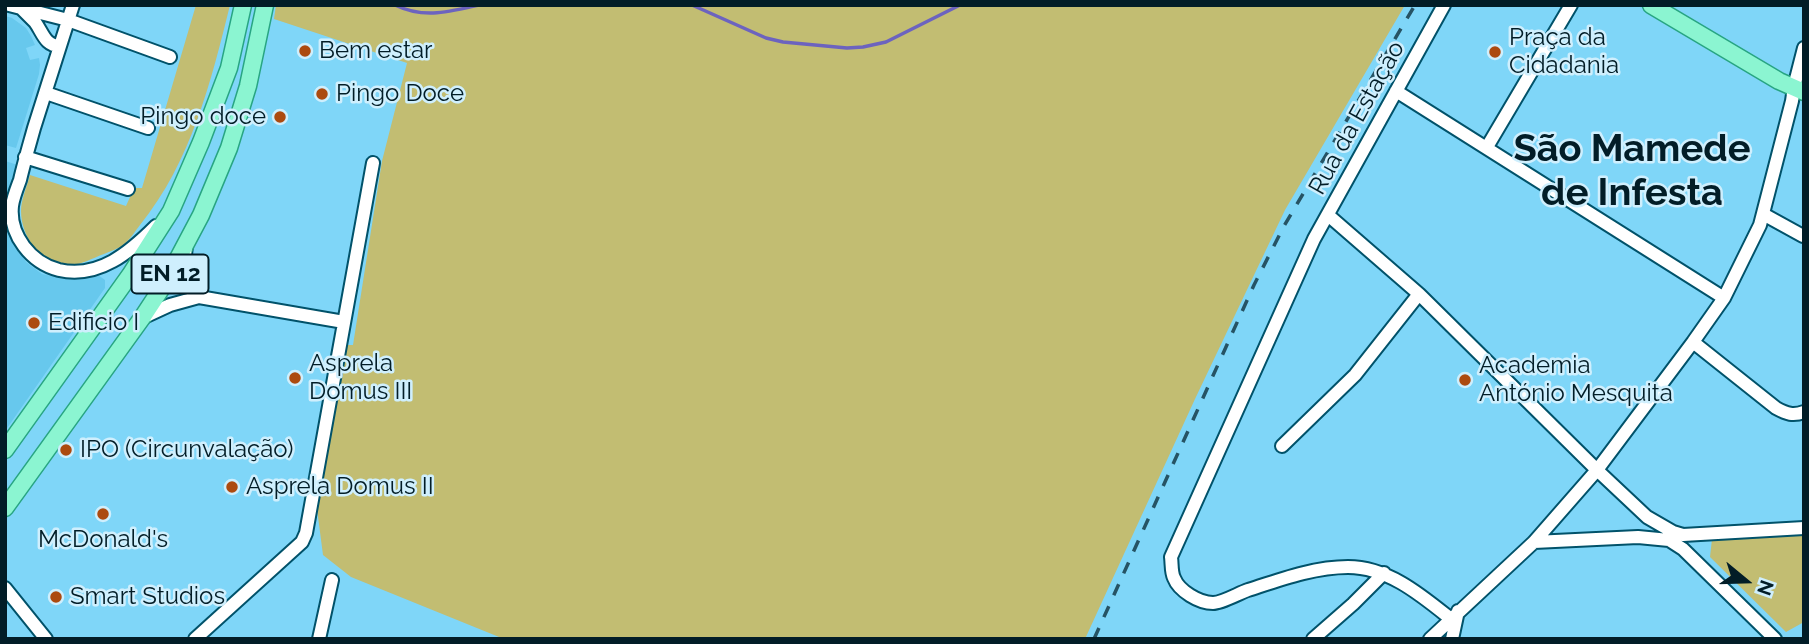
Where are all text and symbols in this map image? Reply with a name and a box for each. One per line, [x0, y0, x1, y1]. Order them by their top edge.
place label: Praça da Cidadania [1509, 24, 1619, 80]
street label: Rua da Estação [1303, 36, 1411, 200]
place label: Bem estar [319, 37, 432, 65]
marker: Bem estar [297, 43, 313, 59]
marker: Praça da Cidadania [1487, 44, 1503, 60]
place label: Pingo Doce [336, 80, 464, 108]
marker: Pingo Doce [314, 86, 330, 102]
place label: Pingo doce [140, 103, 266, 131]
marker: Pingo doce [272, 109, 288, 125]
district label: São Mamede de Infesta [1513, 127, 1751, 216]
road number: EN 12 [132, 255, 208, 294]
place label: Edificio I [48, 309, 139, 337]
marker: Edificio I [26, 315, 42, 331]
place label: Asprela Domus III [309, 350, 412, 406]
place label: Academia António Mesquita [1479, 352, 1673, 408]
marker: Asprela Domus III [287, 370, 303, 386]
marker: Academia António Mesquita [1457, 372, 1473, 388]
place label: IPO (Circunvalação) [80, 436, 294, 464]
marker: IPO (Circunvalação) [58, 442, 74, 458]
place label: Asprela Domus II [246, 473, 434, 501]
marker: Asprela Domus II [224, 479, 240, 495]
marker: McDonald's [95, 506, 111, 522]
place label: McDonald's [38, 526, 168, 554]
north arrow [1711, 546, 1781, 616]
text: N [1753, 577, 1779, 598]
place label: Smart Studios [70, 583, 225, 611]
marker: Smart Studios [48, 589, 64, 605]

